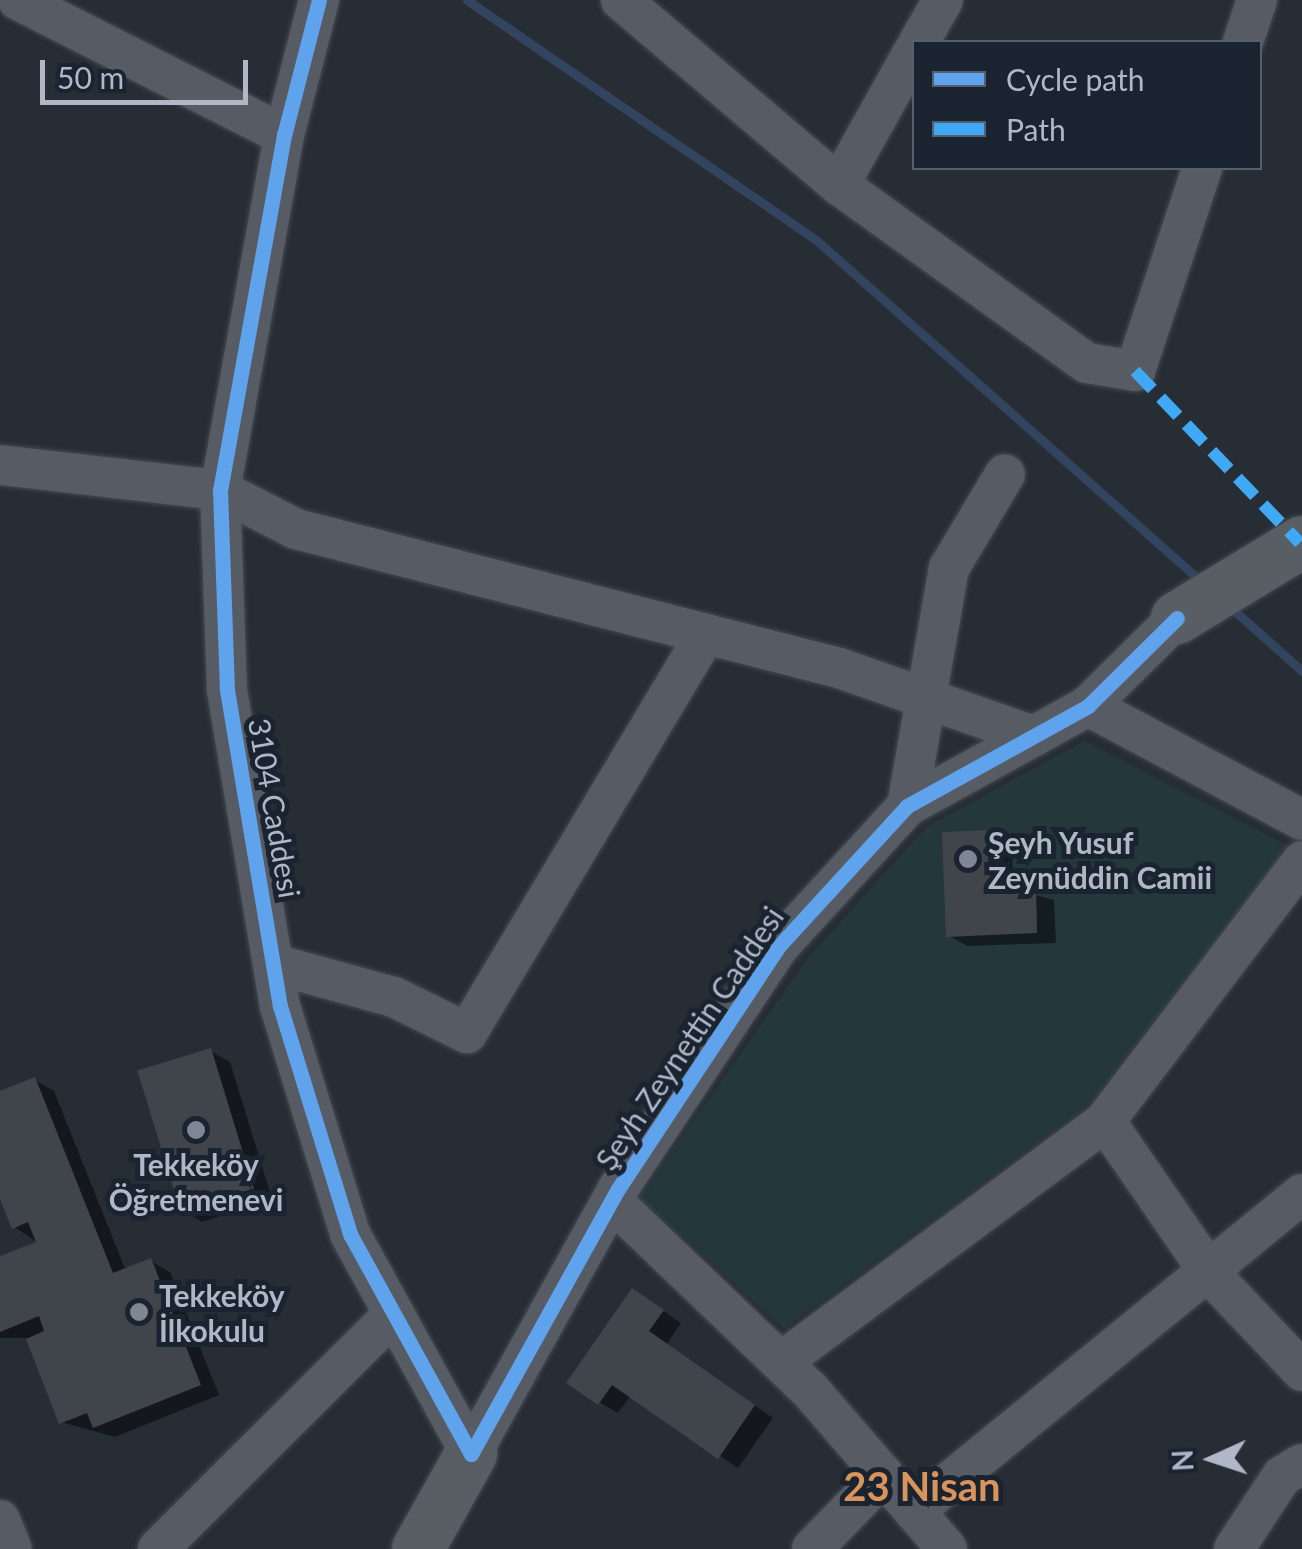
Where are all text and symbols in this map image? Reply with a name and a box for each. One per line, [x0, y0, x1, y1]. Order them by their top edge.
scale bar [45, 40, 252, 102]
legend [912, 40, 1262, 170]
text: 50 m [57, 59, 124, 95]
text: Cycle path [1006, 61, 1145, 97]
text: Path [1006, 111, 1066, 147]
street label: 3104 Caddesi [241, 715, 309, 901]
place label: Şeyh Yusuf Zeynüddin Camii [988, 824, 1212, 894]
marker: Şeyh Yusuf Zeynüddin Camii [957, 848, 979, 870]
street label: Şeyh Zeynettin Caddesi [588, 900, 790, 1176]
marker: Tekkeköy Öğretmenevi [185, 1119, 207, 1141]
place label: Tekkeköy Öğretmenevi [109, 1146, 283, 1216]
place label: Tekkeköy İlkokulu [159, 1277, 284, 1348]
marker: Tekkeköy İlkokulu [128, 1301, 150, 1323]
north arrow [1162, 1409, 1262, 1509]
text: N [1165, 1449, 1200, 1472]
district label: 23 Nisan [843, 1462, 1001, 1510]

